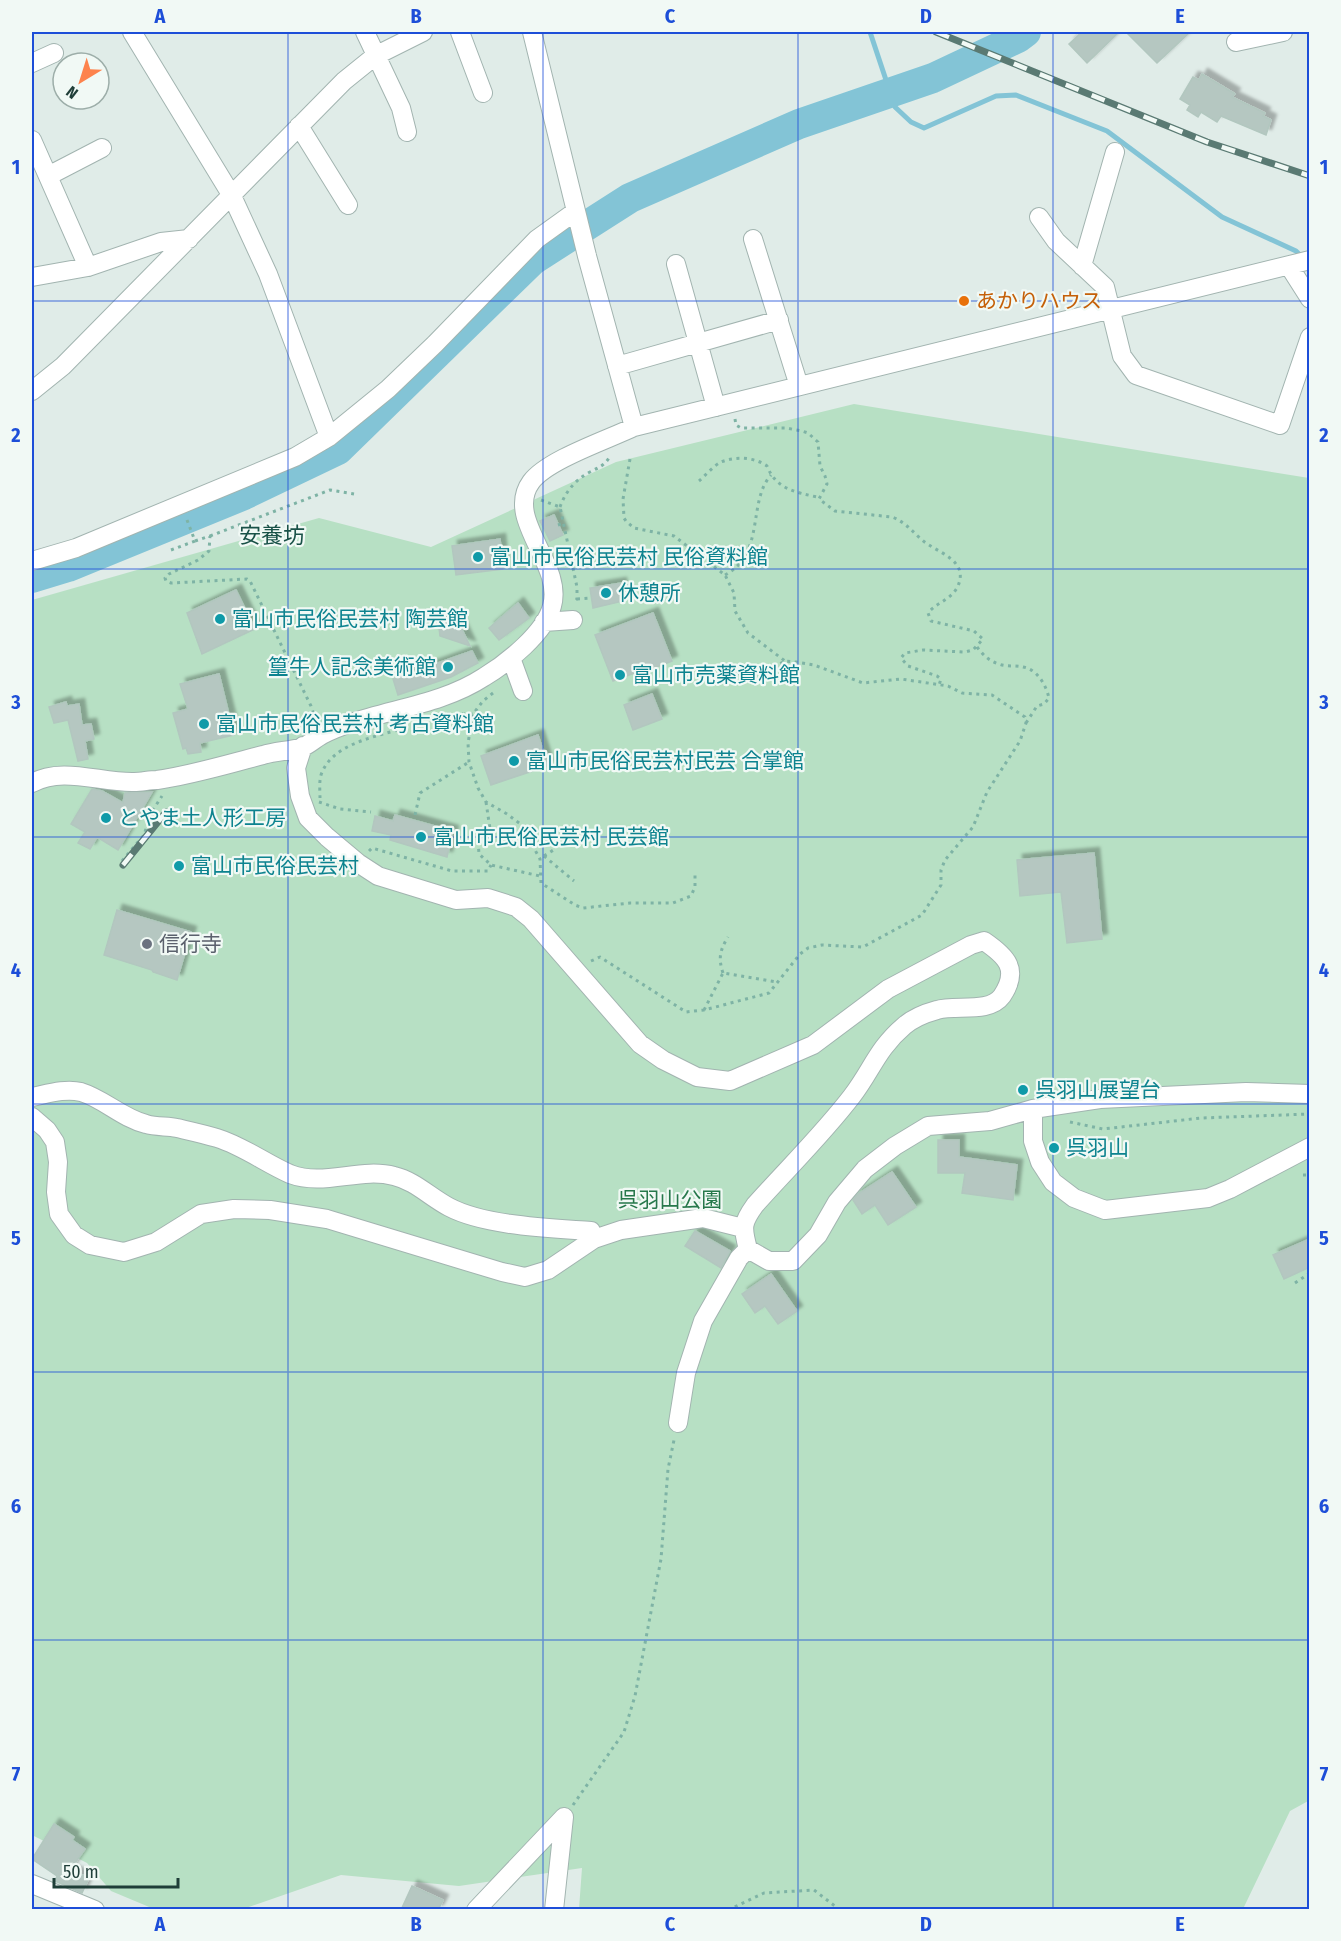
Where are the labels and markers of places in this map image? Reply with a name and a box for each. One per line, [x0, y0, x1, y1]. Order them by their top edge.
place label: あかりハウス [976, 288, 1102, 314]
marker: あかりハウス [957, 294, 971, 308]
place label: 富山市民俗民芸村 民俗資料館 [490, 544, 768, 570]
marker: 富山市民俗民芸村 民俗資料館 [471, 550, 485, 564]
place label: 休憩所 [618, 580, 681, 606]
marker: 休憩所 [599, 586, 613, 600]
place label: 富山市民俗民芸村 陶芸館 [232, 606, 468, 632]
marker: 富山市民俗民芸村 陶芸館 [213, 612, 227, 626]
place label: 篁牛人記念美術館 [268, 654, 436, 680]
marker: 篁牛人記念美術館 [441, 660, 455, 674]
place label: 富山市売薬資料館 [632, 662, 800, 688]
marker: 富山市売薬資料館 [613, 668, 627, 682]
place label: 富山市民俗民芸村 考古資料館 [216, 711, 494, 737]
marker: 富山市民俗民芸村 考古資料館 [197, 717, 211, 731]
place label: 富山市民俗民芸村民芸 合掌館 [526, 748, 804, 774]
marker: 富山市民俗民芸村民芸 合掌館 [507, 754, 521, 768]
place label: とやま土人形工房 [118, 805, 286, 831]
marker: とやま土人形工房 [99, 811, 113, 825]
place label: 富山市民俗民芸村 民芸館 [433, 824, 669, 850]
marker: 富山市民俗民芸村 民芸館 [414, 830, 428, 844]
place label: 富山市民俗民芸村 [191, 853, 359, 879]
marker: 富山市民俗民芸村 [172, 859, 186, 873]
place label: 信行寺 [159, 931, 222, 957]
marker: 信行寺 [140, 937, 154, 951]
place label: 呉羽山展望台 [1035, 1077, 1161, 1103]
marker: 呉羽山展望台 [1016, 1083, 1030, 1097]
place label: 呉羽山 [1066, 1135, 1129, 1161]
marker: 呉羽山 [1047, 1141, 1061, 1155]

